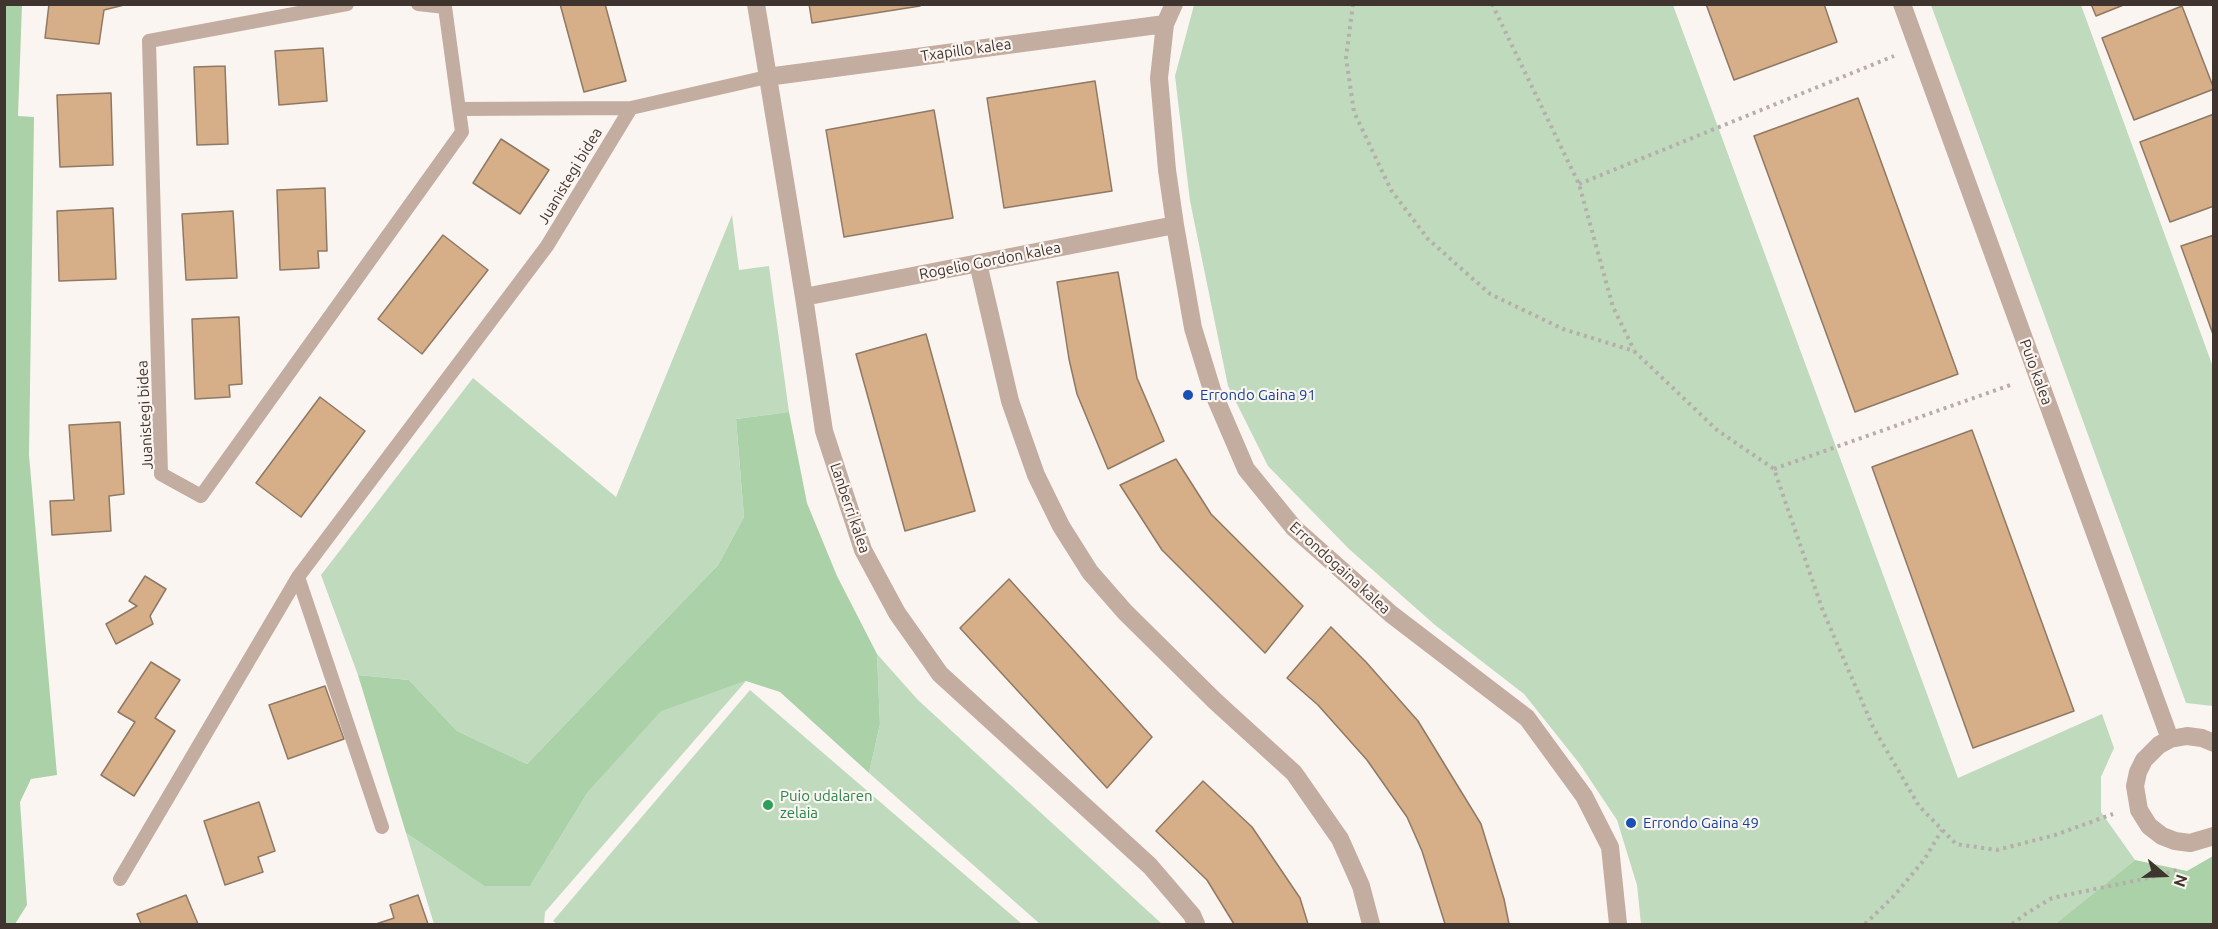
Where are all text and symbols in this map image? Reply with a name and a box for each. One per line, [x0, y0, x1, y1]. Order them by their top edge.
street label: Txapillo kalea [920, 35, 1012, 65]
street label: Juanistegi bidea [534, 124, 606, 228]
street label: Rogelio Gordon kalea [918, 238, 1062, 284]
street label: Puio kalea [2016, 337, 2056, 407]
street label: Juanistegi bidea [133, 360, 157, 470]
place label: Errondo Gaina 91 [1200, 386, 1316, 404]
marker: Errondo Gaina 91 [1181, 388, 1195, 402]
street label: Lanberri kalea [826, 460, 874, 556]
street label: Errondogaina kalea [1286, 518, 1394, 618]
place label: Puio udalaren zelaia [780, 787, 873, 822]
marker: Puio udalaren zelaia [761, 798, 775, 812]
place label: Errondo Gaina 49 [1643, 814, 1759, 832]
marker: Errondo Gaina 49 [1624, 816, 1638, 830]
north arrow [2134, 845, 2194, 905]
text: N [2171, 872, 2191, 889]

